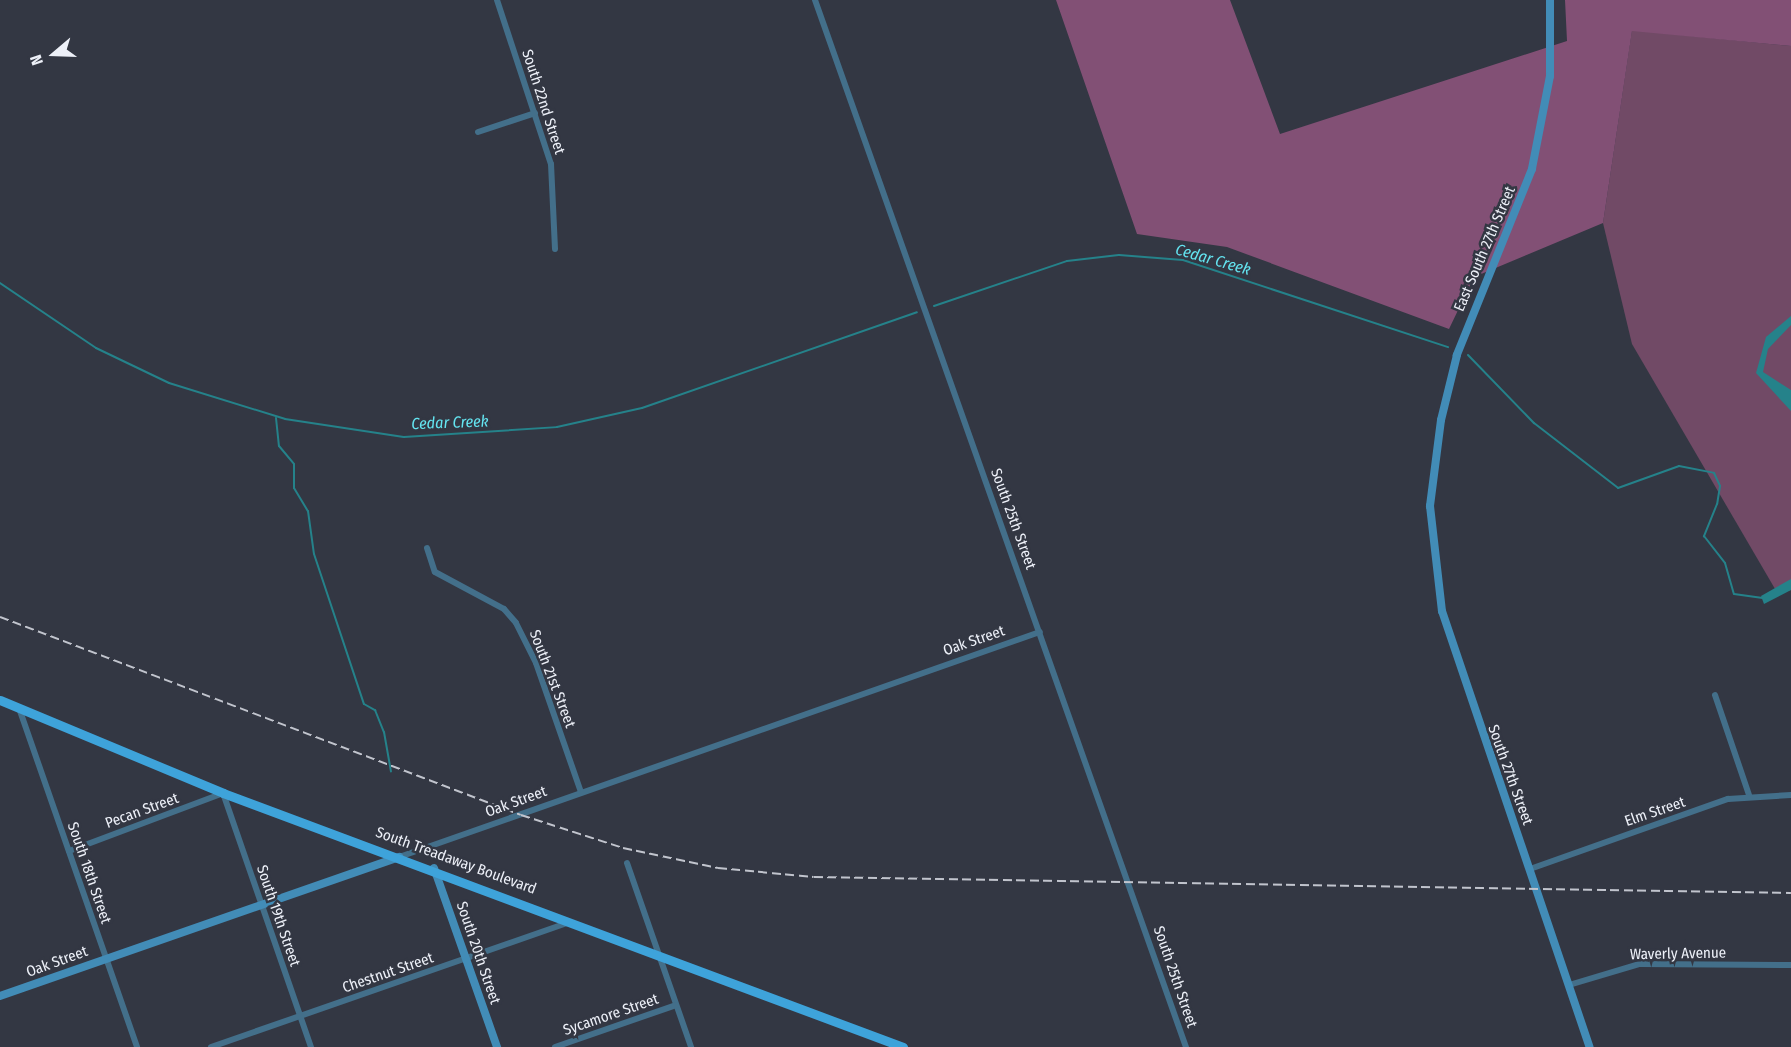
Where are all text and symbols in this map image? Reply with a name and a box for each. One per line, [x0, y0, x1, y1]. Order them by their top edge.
north arrow [24, 24, 84, 84]
street label: South 22nd Street [518, 47, 568, 157]
text: N [26, 52, 47, 68]
street label: East South 27th Street [1450, 184, 1520, 314]
water label: Cedar Creek [1173, 240, 1253, 280]
water label: Cedar Creek [411, 412, 489, 434]
street label: South 25th Street [986, 466, 1040, 572]
street label: Oak Street [941, 622, 1007, 660]
street label: South 21st Street [525, 628, 579, 730]
street label: South 27th Street [1484, 722, 1536, 828]
street label: Oak Street [483, 783, 549, 821]
street label: Pecan Street [103, 789, 181, 833]
street label: Elm Street [1622, 793, 1688, 831]
street label: South 18th Street [63, 820, 115, 926]
street label: South Treadaway Boulevard [373, 824, 539, 898]
street label: South 19th Street [252, 863, 304, 969]
street label: South 20th Street [452, 899, 504, 1007]
street label: South 25th Street [1149, 924, 1201, 1030]
street label: Oak Street [24, 943, 90, 981]
street label: Waverly Avenue [1630, 944, 1726, 964]
street label: Chestnut Street [340, 949, 436, 997]
street label: Sycamore Street [561, 990, 661, 1040]

